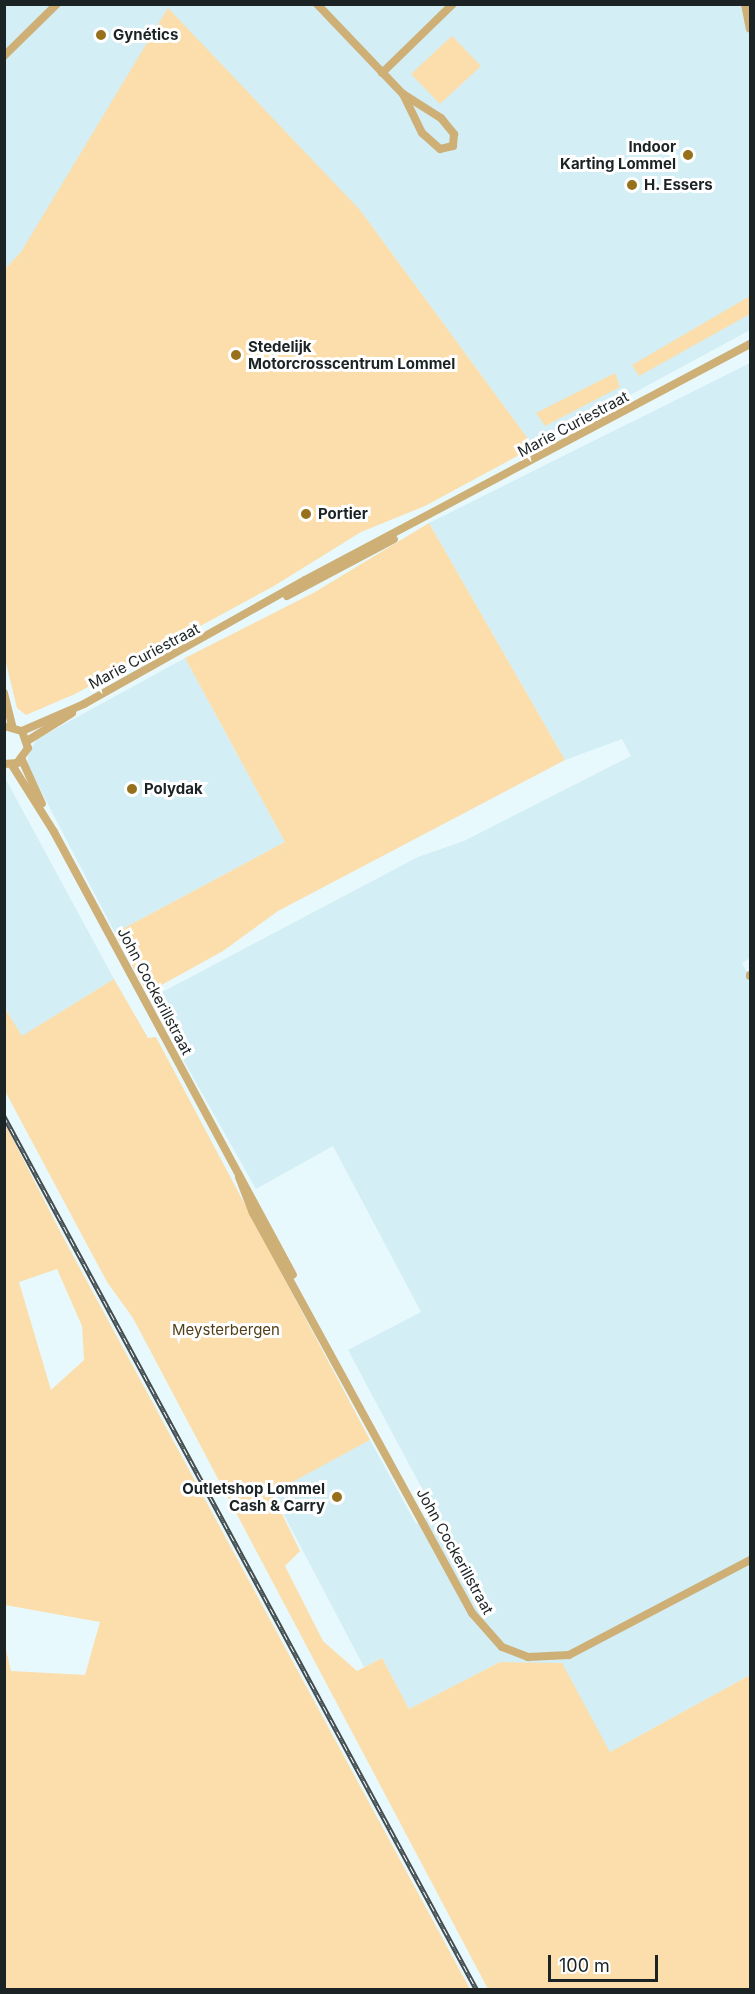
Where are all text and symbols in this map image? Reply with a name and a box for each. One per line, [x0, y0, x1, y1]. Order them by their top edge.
place label: Gynétics [113, 26, 178, 44]
marker: Gynétics [94, 28, 108, 42]
place label: Indoor Karting Lommel [560, 137, 676, 172]
marker: Indoor Karting Lommel [681, 148, 695, 162]
place label: H. Essers [644, 176, 713, 194]
marker: H. Essers [625, 178, 639, 192]
place label: Stedelijk Motorcrosscentrum Lommel [248, 337, 455, 372]
marker: Stedelijk Motorcrosscentrum Lommel [229, 348, 243, 362]
street label: Marie Curiestraat [515, 387, 631, 461]
place label: Portier [318, 505, 368, 523]
marker: Portier [299, 507, 313, 521]
street label: Marie Curiestraat [86, 619, 202, 693]
place label: Polydak [144, 780, 203, 798]
marker: Polydak [125, 782, 139, 796]
street label: John Cockerillstraat [114, 924, 196, 1058]
park label: Meysterbergen [172, 1321, 280, 1339]
place label: Outletshop Lommel Cash & Carry [182, 1479, 325, 1514]
street label: John Cockerillstraat [413, 1485, 497, 1617]
marker: Outletshop Lommel Cash & Carry [330, 1490, 344, 1504]
scale bar [551, 1943, 660, 1981]
text: 100 m [559, 1955, 610, 1976]

